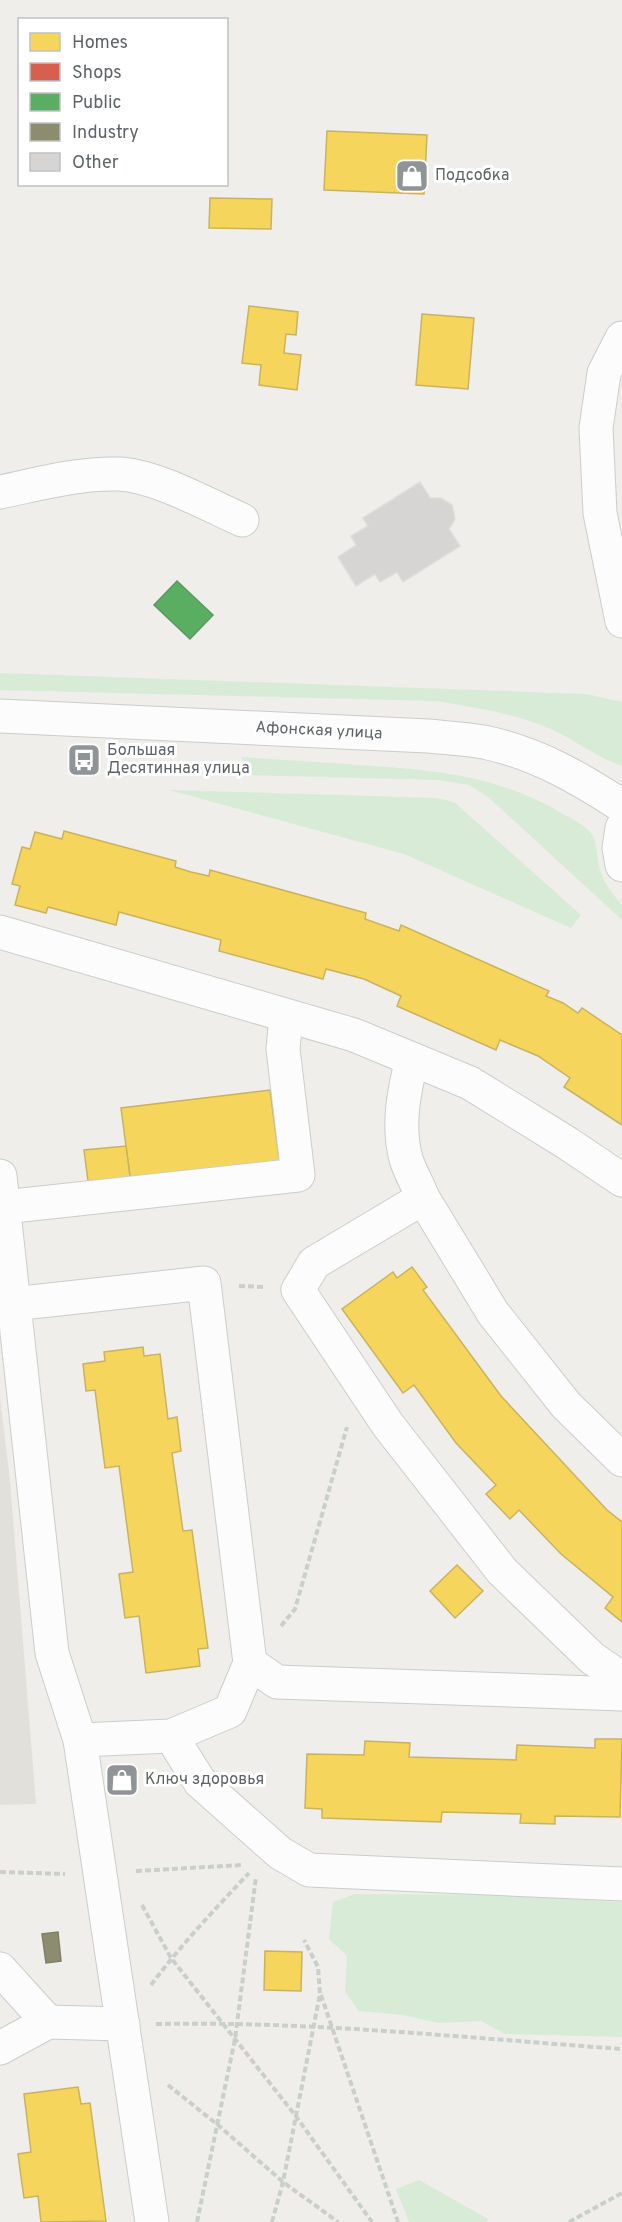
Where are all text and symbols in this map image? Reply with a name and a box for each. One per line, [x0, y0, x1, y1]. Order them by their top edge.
legend [18, 18, 228, 186]
text: Homes [72, 32, 128, 55]
text: Shops [72, 62, 122, 85]
text: Public [72, 92, 122, 115]
text: Industry [72, 122, 139, 145]
text: Other [72, 152, 119, 175]
shop icon: Подсобка [394, 158, 430, 194]
place label: Подсобка [435, 166, 509, 186]
street label: Афонская улица [255, 718, 383, 744]
place label: Большая Десятинная улица [107, 741, 250, 779]
bus stop icon: Большая Десятинная улица [66, 742, 102, 778]
shop icon: Ключ здоровья [104, 1762, 140, 1798]
place label: Ключ здоровья [145, 1770, 264, 1790]

